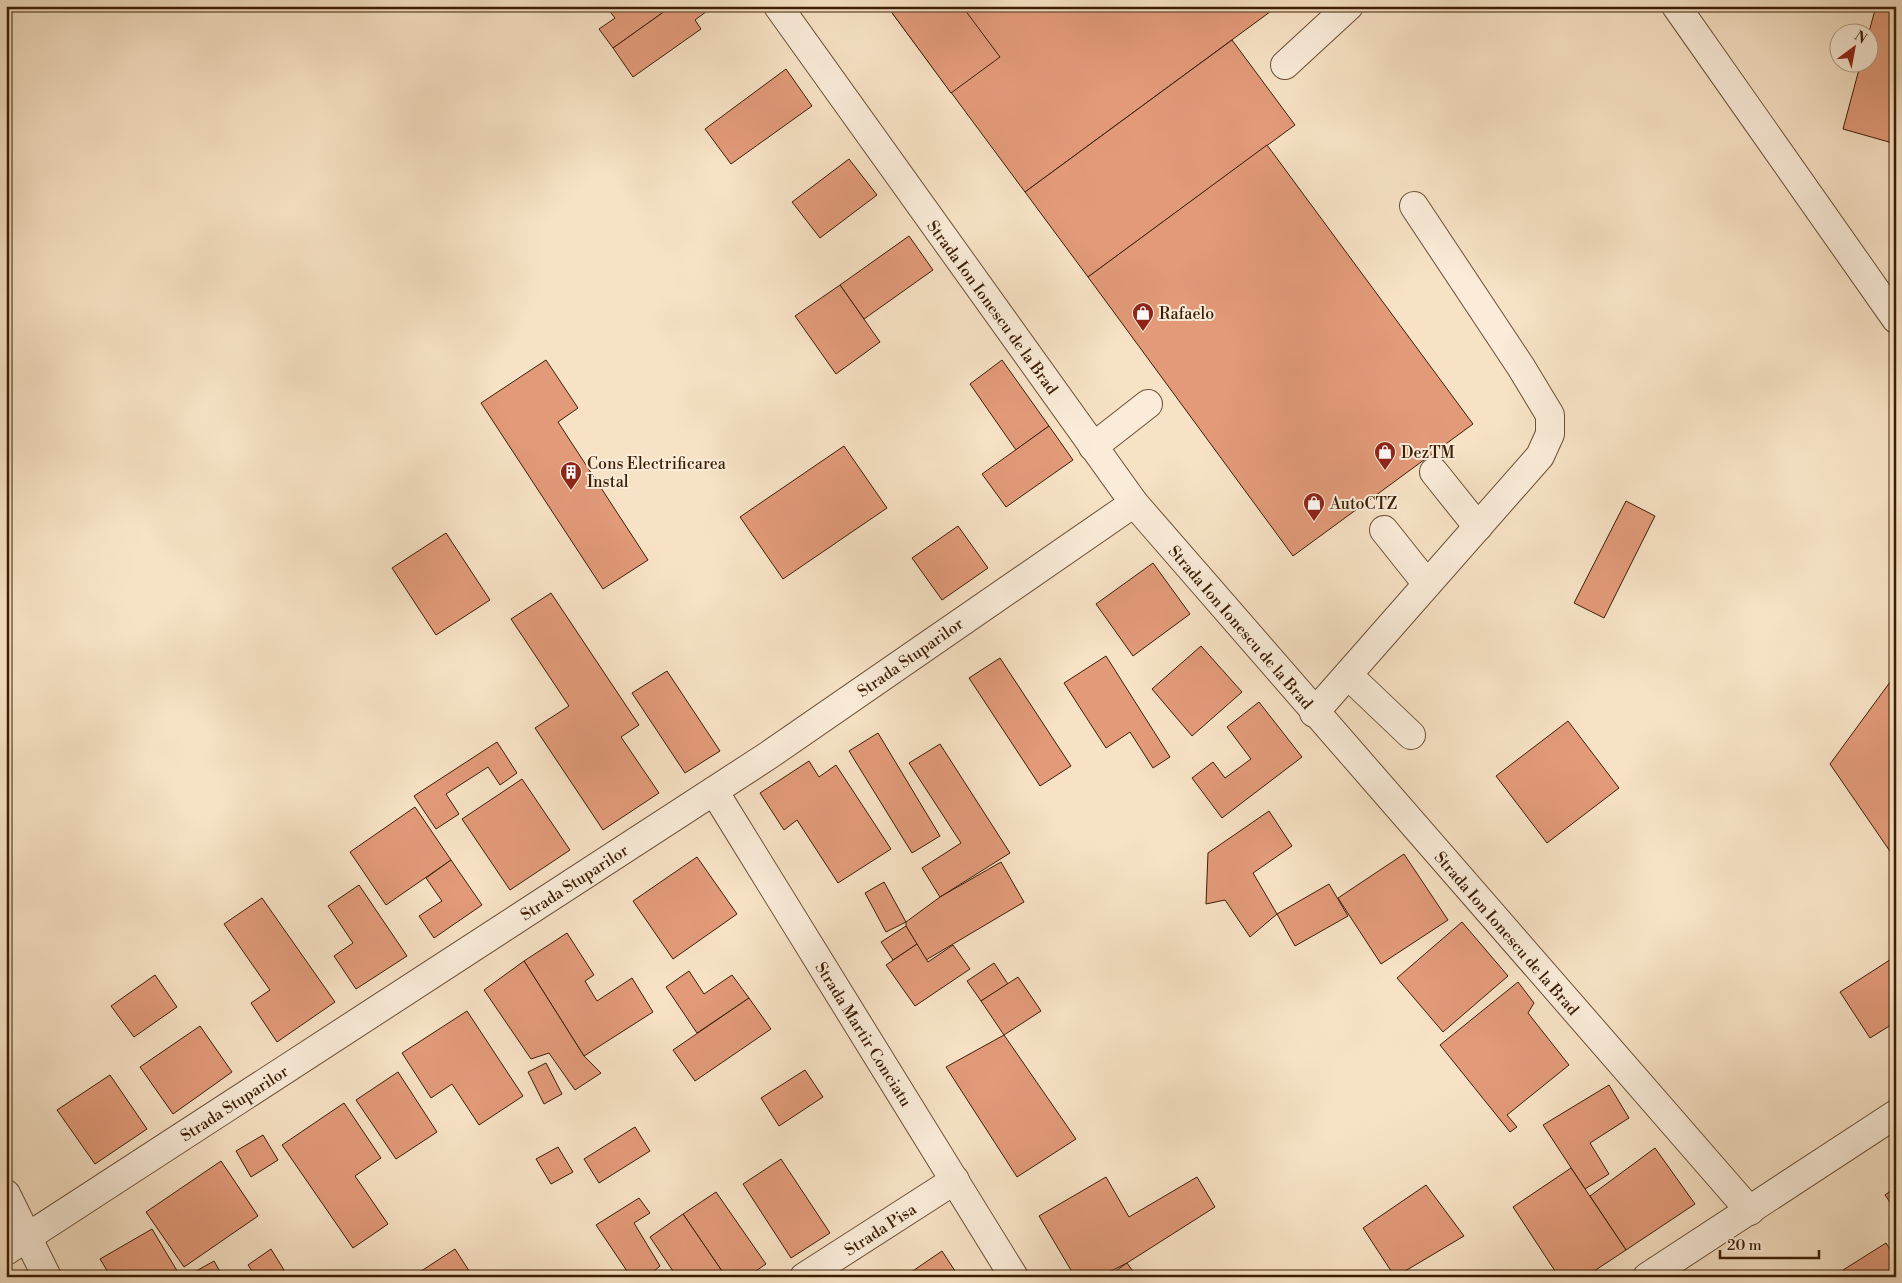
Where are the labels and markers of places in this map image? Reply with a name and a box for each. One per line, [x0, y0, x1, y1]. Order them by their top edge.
shop icon: Rafaelo [1131, 301, 1155, 332]
place label: Rafaelo [1159, 304, 1214, 324]
shop icon: DezTM [1373, 440, 1397, 471]
place label: DezTM [1401, 443, 1455, 463]
place label: Cons Electrificarea Instal [587, 454, 727, 492]
building icon: Cons Electrificarea Instal [559, 460, 583, 491]
shop icon: AutoCTZ [1302, 491, 1326, 522]
place label: AutoCTZ [1329, 494, 1397, 514]

